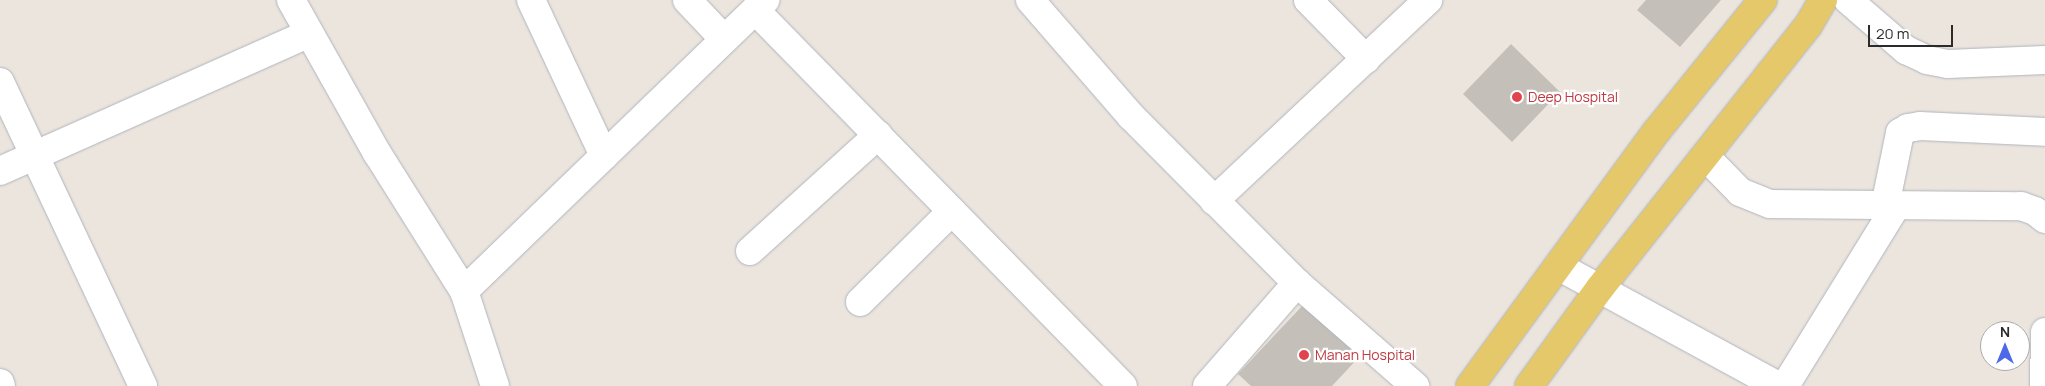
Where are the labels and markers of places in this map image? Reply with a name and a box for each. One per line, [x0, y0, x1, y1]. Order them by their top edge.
place label: Deep Hospital [1528, 89, 1618, 105]
marker: Deep Hospital [1510, 90, 1524, 104]
place label: Manan Hospital [1315, 347, 1415, 363]
marker: Manan Hospital [1297, 348, 1311, 362]

